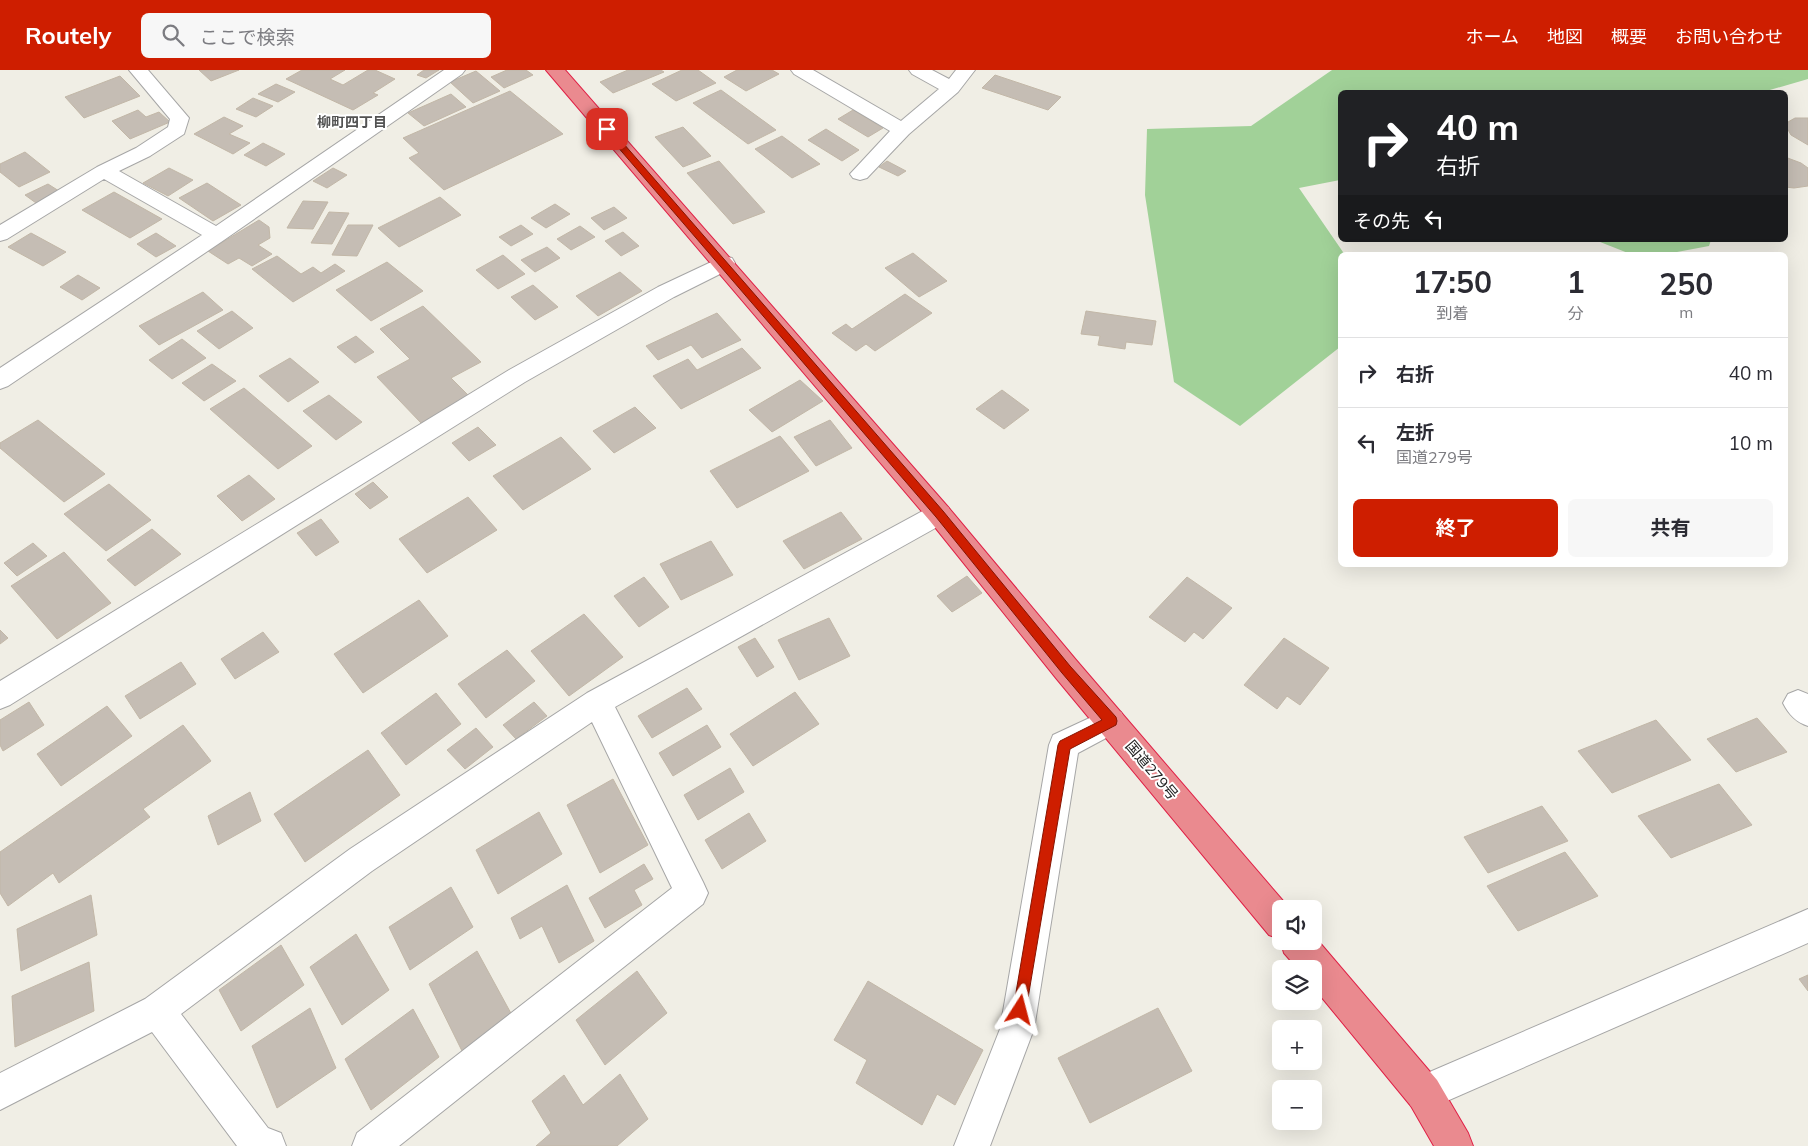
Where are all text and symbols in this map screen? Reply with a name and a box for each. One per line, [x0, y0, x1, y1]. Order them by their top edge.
search box [141, 13, 491, 58]
text: Routely [25, 20, 111, 50]
icon: search [159, 21, 187, 49]
text: ここで検索 [199, 25, 295, 49]
text: ホーム [1466, 25, 1519, 48]
text: 地図 [1547, 25, 1583, 48]
text: 概要 [1611, 25, 1647, 48]
text: お問い合わせ [1675, 25, 1783, 48]
text: 40 m [1436, 105, 1519, 149]
pin [586, 108, 628, 150]
icon: right [1353, 110, 1418, 175]
district label: 柳町四丁目 [317, 113, 387, 131]
icon: arrive [593, 115, 621, 143]
text: 右折 [1436, 152, 1480, 180]
icon: left [1420, 205, 1448, 233]
text: その先 [1353, 209, 1410, 233]
text: 17:50 [1413, 263, 1492, 301]
text: 1 [1567, 263, 1585, 301]
text: 250 [1659, 265, 1713, 303]
text: m [1679, 302, 1693, 322]
text: 到着 [1436, 303, 1468, 323]
text: 分 [1568, 303, 1584, 323]
icon: right [1353, 359, 1381, 387]
text: 40 m [1729, 361, 1773, 385]
text: 右折 [1396, 362, 1434, 386]
text: 左折 [1396, 420, 1434, 444]
icon: left [1353, 429, 1381, 457]
text: 10 m [1729, 431, 1773, 455]
text: 国道279号 [1396, 447, 1473, 467]
button: 終了 [1353, 499, 1558, 557]
button: 共有 [1568, 499, 1773, 557]
street label: 国道279号 [1122, 736, 1182, 804]
map controls [1272, 900, 1322, 1130]
button: sound [1272, 900, 1322, 950]
button: layers [1272, 960, 1322, 1010]
position arrow [993, 983, 1045, 1035]
button: + [1272, 1020, 1322, 1070]
button: − [1272, 1080, 1322, 1130]

